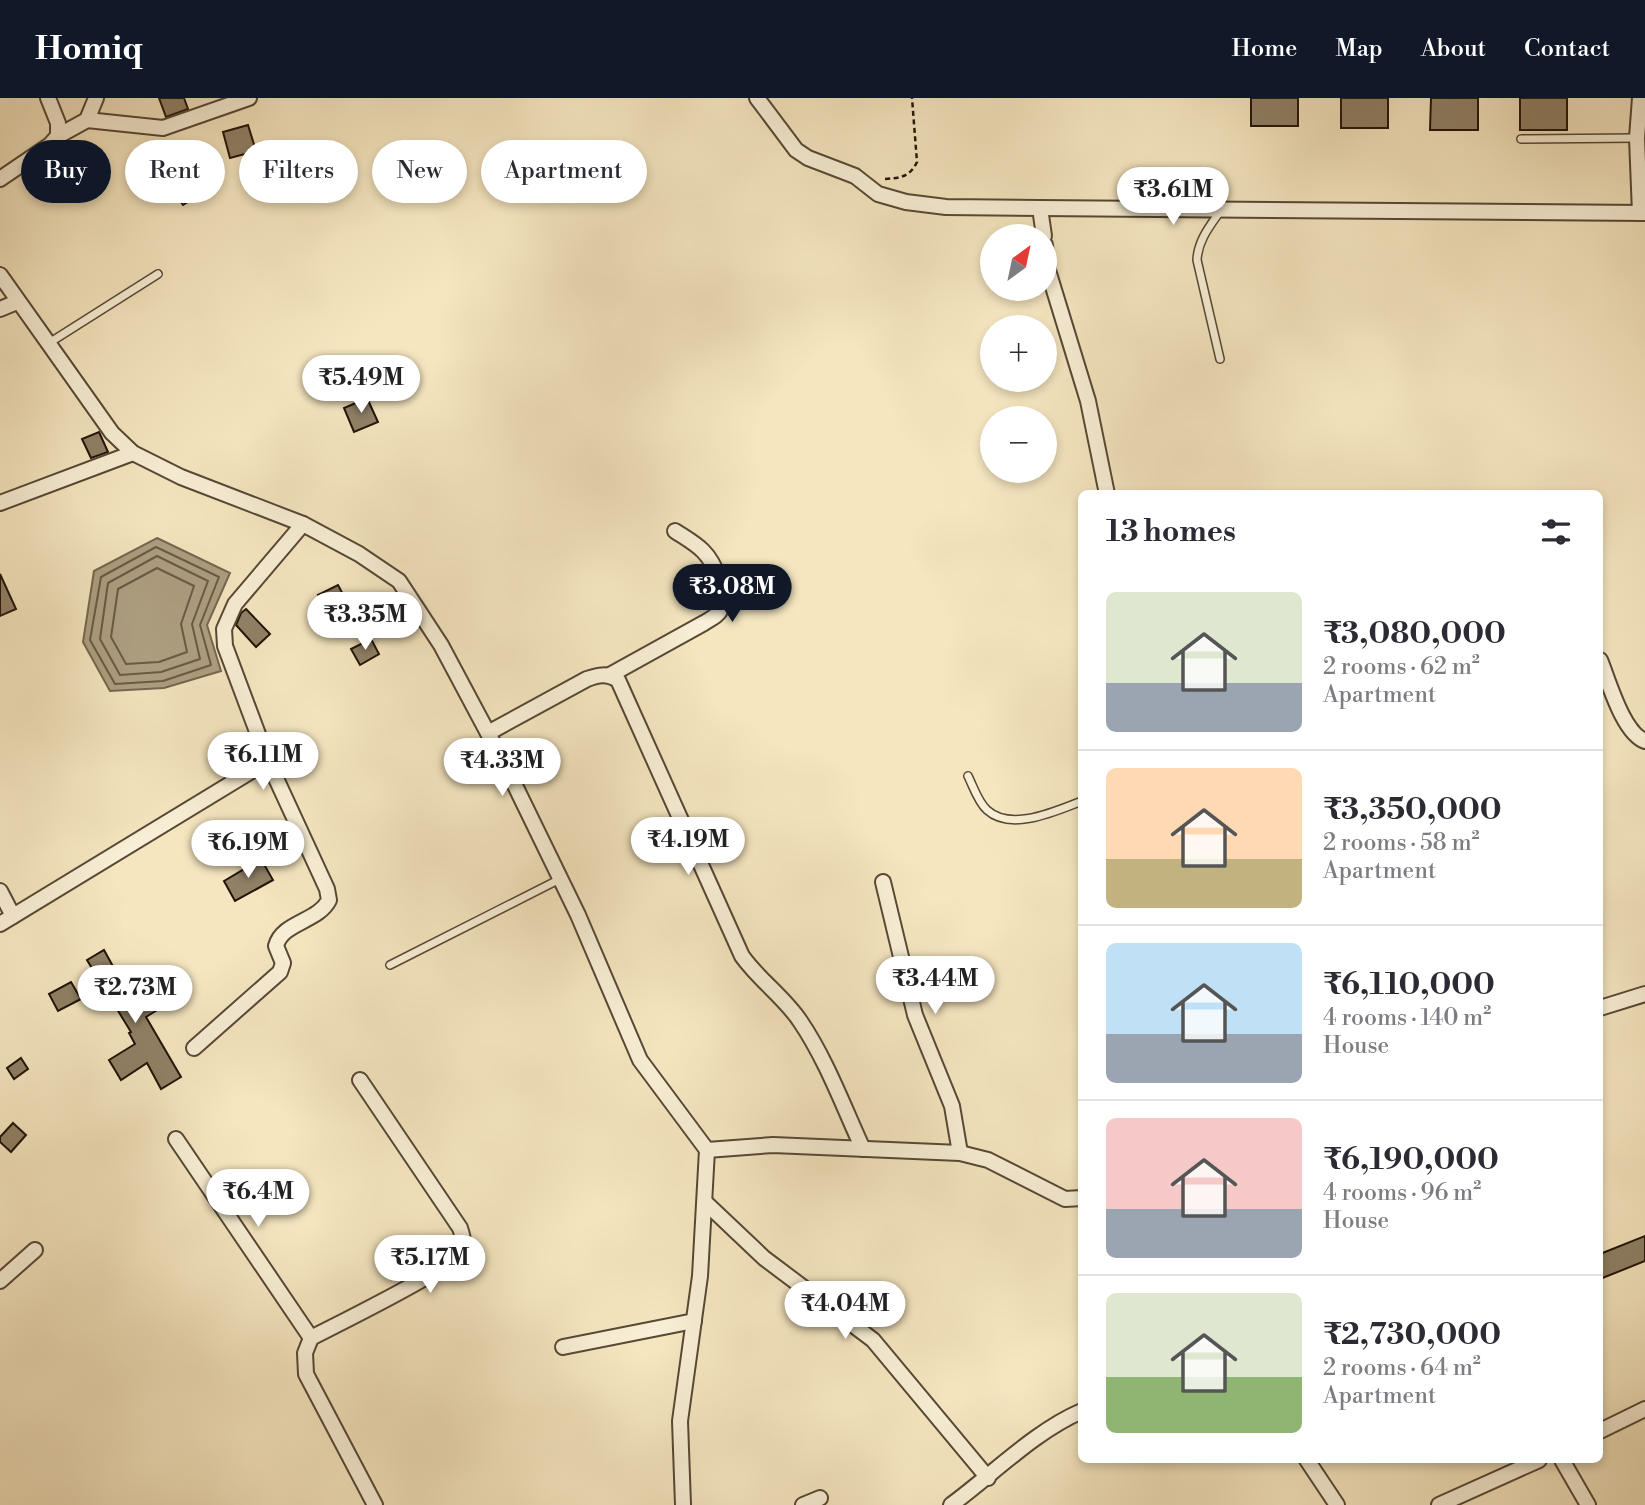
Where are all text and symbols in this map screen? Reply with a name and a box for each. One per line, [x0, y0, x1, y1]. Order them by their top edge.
text: Homiq [35, 29, 143, 70]
text: Home [1232, 34, 1297, 64]
text: Map [1335, 34, 1383, 64]
text: About [1421, 34, 1486, 64]
text: Contact [1524, 34, 1610, 64]
chip: Buy [21, 140, 111, 203]
chip: Rent [125, 140, 225, 203]
chip: Filters [239, 140, 358, 203]
chip: New [372, 140, 467, 203]
chip: Apartment [481, 140, 647, 203]
pin: ₹3.61M [1116, 167, 1230, 227]
text: ₹3.61M [1133, 176, 1213, 204]
north arrow [980, 224, 1057, 301]
map controls [980, 224, 1057, 483]
button: + [980, 315, 1057, 392]
pin: ₹5.49M [304, 356, 418, 415]
text: ₹5.49M [318, 364, 404, 392]
button: − [980, 406, 1057, 483]
text: 13 homes [1106, 513, 1236, 551]
icon: filters [1537, 513, 1575, 551]
pin: ₹3.08M [675, 564, 789, 624]
text: ₹3.08M [689, 573, 775, 601]
pin: ₹3.35M [308, 592, 422, 652]
text: ₹3.35M [323, 601, 407, 629]
text: ₹3,080,000 [1323, 615, 1506, 653]
icon: home [1162, 620, 1246, 704]
text: 2 rooms · 62 m² [1323, 653, 1480, 681]
text: Apartment [1323, 681, 1436, 709]
pin: ₹6.11M [206, 732, 320, 792]
pin: ₹4.33M [445, 738, 559, 798]
text: ₹6.11M [223, 741, 303, 769]
text: ₹4.33M [460, 747, 544, 775]
text: ₹3,350,000 [1323, 791, 1502, 829]
icon: home [1162, 796, 1246, 880]
pin: ₹4.19M [631, 818, 745, 877]
pin: ₹6.19M [191, 820, 305, 880]
text: ₹4.19M [647, 826, 729, 854]
text: ₹6.19M [207, 829, 289, 857]
text: 2 rooms · 58 m² [1323, 829, 1480, 857]
text: Apartment [1323, 857, 1436, 885]
pin: ₹3.44M [878, 956, 992, 1016]
pin: ₹2.73M [78, 965, 192, 1025]
text: ₹3.44M [892, 965, 978, 993]
text: ₹6,110,000 [1323, 966, 1495, 1004]
icon: home [1162, 971, 1246, 1055]
text: ₹2.73M [93, 974, 177, 1002]
text: 4 rooms · 140 m² [1323, 1004, 1491, 1032]
text: House [1323, 1032, 1389, 1060]
text: ₹6,190,000 [1323, 1141, 1499, 1179]
icon: home [1162, 1146, 1246, 1230]
pin: ₹6.4M [209, 1170, 307, 1229]
text: ₹6.4M [222, 1178, 294, 1206]
text: 4 rooms · 96 m² [1323, 1179, 1481, 1207]
text: House [1323, 1207, 1389, 1235]
pin: ₹5.17M [373, 1236, 487, 1295]
text: ₹5.17M [390, 1244, 470, 1272]
pin: ₹4.04M [788, 1282, 902, 1341]
text: ₹4.04M [800, 1290, 890, 1318]
text: ₹2,730,000 [1323, 1316, 1501, 1354]
icon: home [1162, 1321, 1246, 1405]
text: 2 rooms · 64 m² [1323, 1354, 1481, 1382]
text: Apartment [1323, 1382, 1436, 1410]

